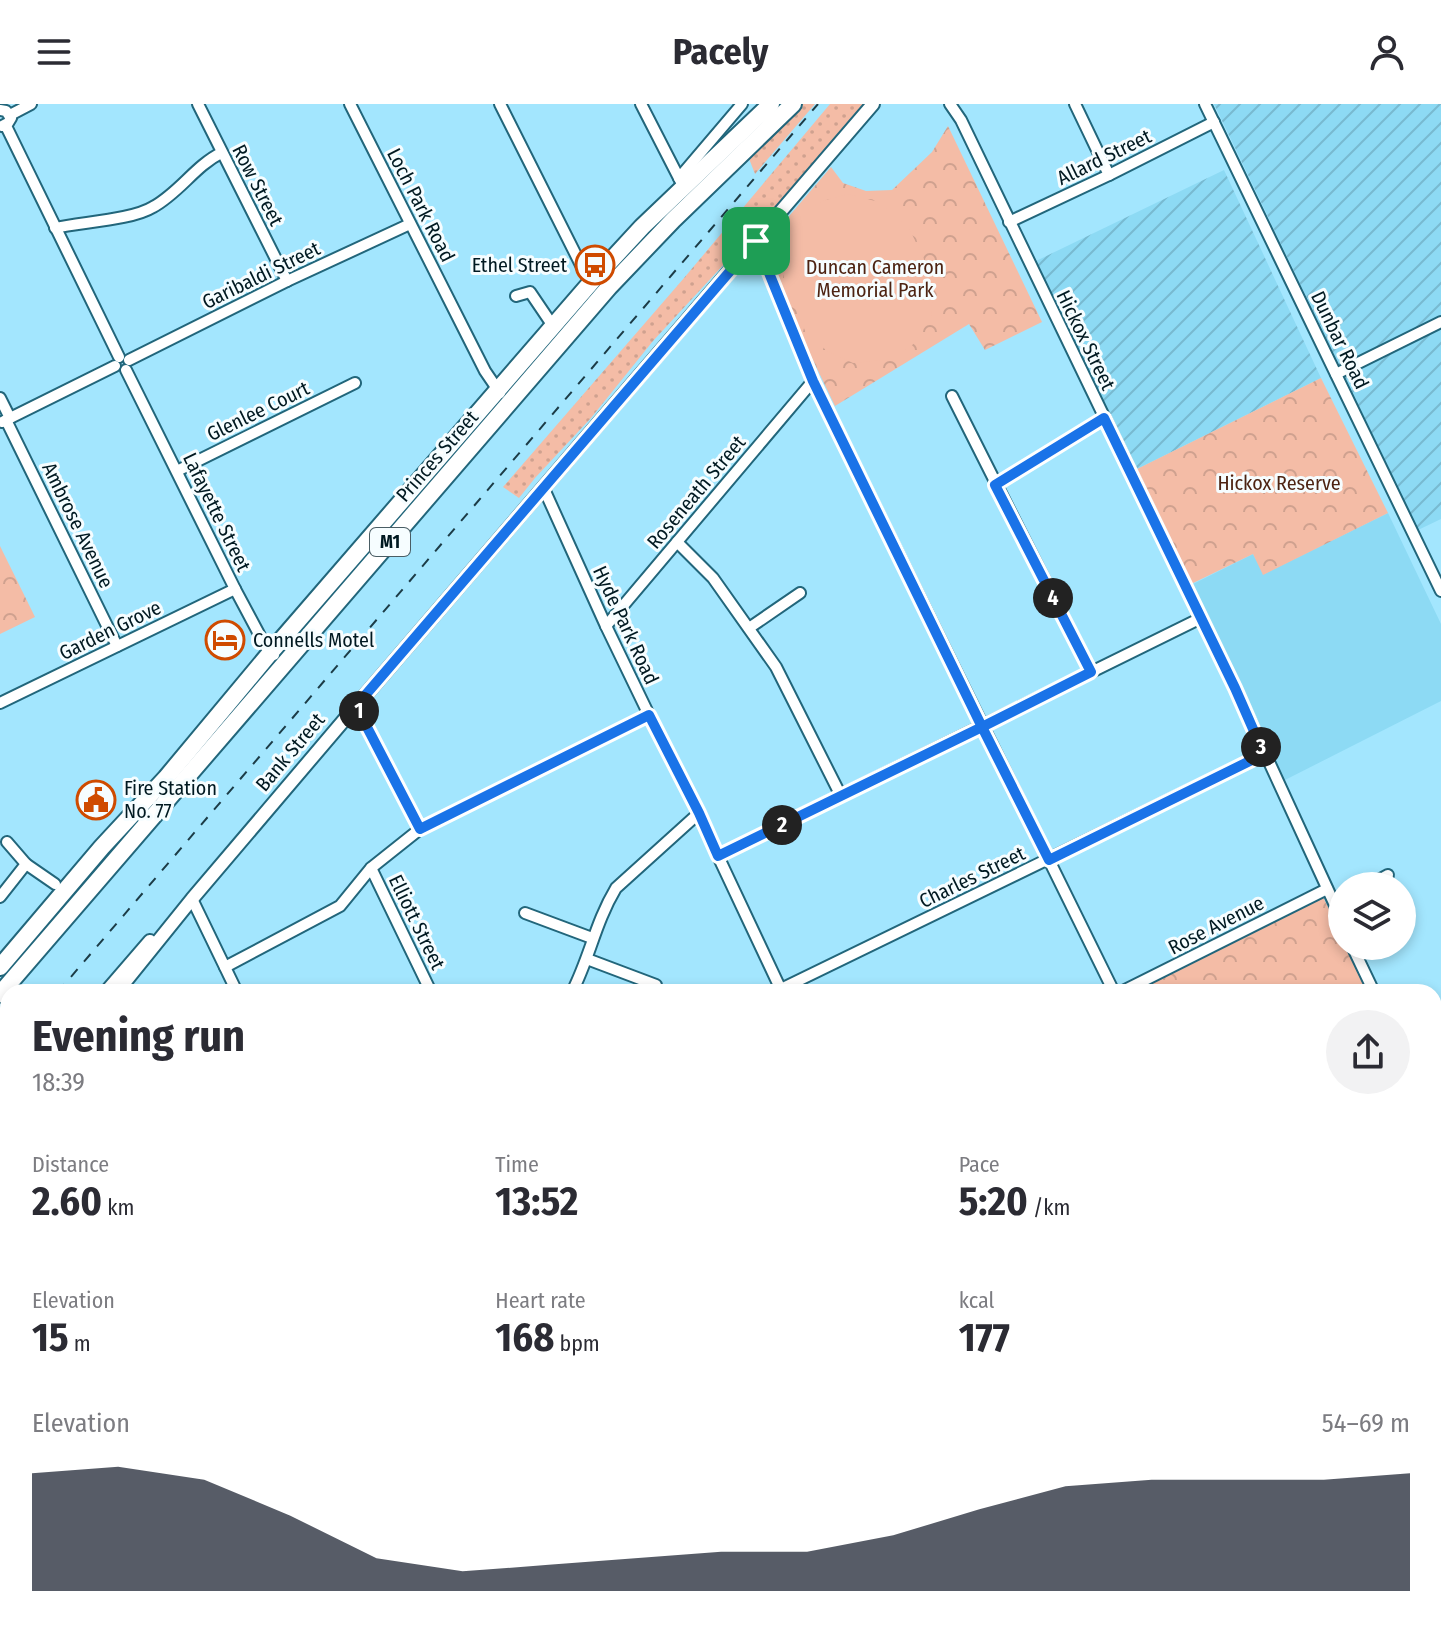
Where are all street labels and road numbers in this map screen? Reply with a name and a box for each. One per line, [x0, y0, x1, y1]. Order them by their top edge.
street label: Allard Street [1053, 124, 1155, 190]
street label: Row Street [227, 140, 289, 230]
street label: Loch Park Road [382, 144, 460, 266]
street label: Garibaldi Street [198, 236, 324, 314]
street label: Hickox Street [1052, 286, 1121, 394]
street label: Dunbar Road [1306, 287, 1374, 393]
street label: Glenlee Court [203, 376, 314, 446]
street label: Princes Street [391, 405, 483, 507]
street label: Roseneath Street [642, 430, 751, 554]
street label: Lafayette Street [178, 449, 256, 576]
street label: Ambrose Avenue [37, 458, 119, 592]
road number: M1 [370, 528, 410, 556]
street label: Hyde Park Road [588, 562, 664, 688]
street label: Garden Grove [55, 595, 165, 665]
street label: Bank Street [250, 708, 330, 796]
street label: Charles Street [915, 841, 1029, 913]
street label: Elliott Street [384, 871, 450, 974]
street label: Rose Avenue [1164, 891, 1268, 959]

